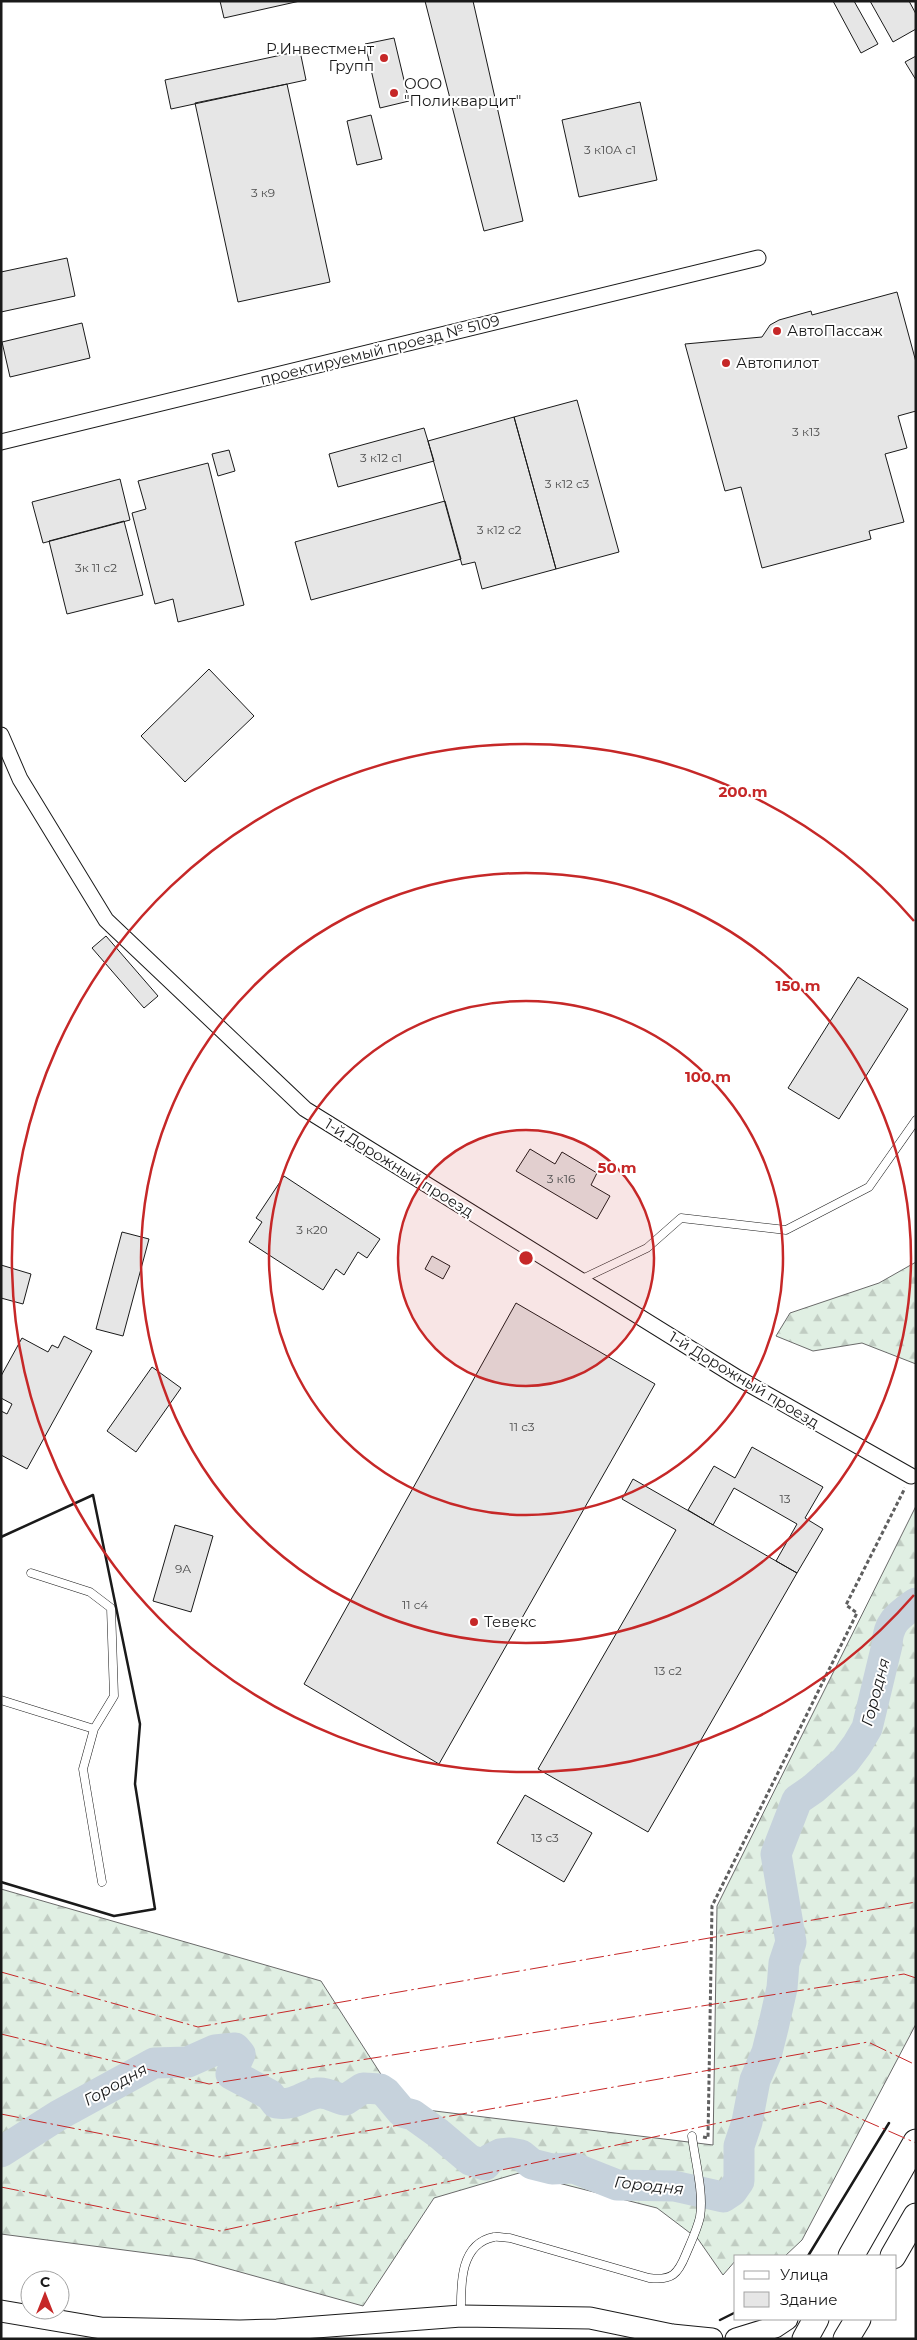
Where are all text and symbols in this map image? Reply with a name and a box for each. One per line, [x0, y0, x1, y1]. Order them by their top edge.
place label: Р.Инвестмент Групп [266, 39, 375, 75]
marker: Р.Инвестмент Групп [378, 52, 390, 64]
place label: ООО "Поликварцит" [404, 74, 521, 110]
marker: ООО "Поликварцит" [388, 87, 400, 99]
house number: 3 к10А с1 [584, 142, 636, 157]
house number: 3 к9 [251, 185, 275, 200]
street label: проектируемый проезд № 5109 [258, 310, 502, 389]
place label: АвтоПассаж [787, 321, 883, 340]
marker: АвтоПассаж [771, 325, 783, 337]
place label: Автопилот [736, 353, 820, 372]
marker: Автопилот [720, 357, 732, 369]
house number: 3 к13 [792, 424, 820, 439]
house number: 3 к12 с1 [360, 450, 402, 465]
house number: 3 к12 с3 [545, 476, 589, 491]
house number: 3 к12 с2 [477, 522, 522, 537]
house number: 3к 11 с2 [75, 560, 117, 575]
text: 200 m [718, 782, 768, 801]
text: 150 m [776, 976, 820, 995]
text: 100 m [685, 1067, 731, 1086]
street label: 1-й Дорожный проезд [321, 1114, 477, 1221]
text: 50 m [597, 1158, 637, 1177]
house number: 3 к16 [547, 1171, 575, 1186]
house number: 3 к20 [296, 1222, 328, 1237]
centre of rings [517, 1249, 535, 1267]
street label: 1-й Дорожный проезд [666, 1327, 823, 1432]
house number: 11 с3 [509, 1419, 535, 1434]
house number: 13 [779, 1491, 791, 1506]
house number: 9А [175, 1561, 191, 1576]
house number: 11 с4 [402, 1597, 428, 1612]
place label: Тевекс [484, 1612, 537, 1631]
marker: Тевекс [468, 1616, 480, 1628]
water label: Городня [857, 1656, 894, 1728]
house number: 13 с2 [654, 1663, 682, 1678]
house number: 13 с3 [531, 1830, 559, 1845]
water label: Городня [80, 2059, 150, 2110]
water label: Городня [613, 2172, 685, 2199]
legend [734, 2255, 897, 2320]
text: Улица [780, 2265, 828, 2284]
north arrow [20, 2270, 70, 2320]
text: С [40, 2273, 50, 2291]
text: Здание [780, 2290, 838, 2309]

